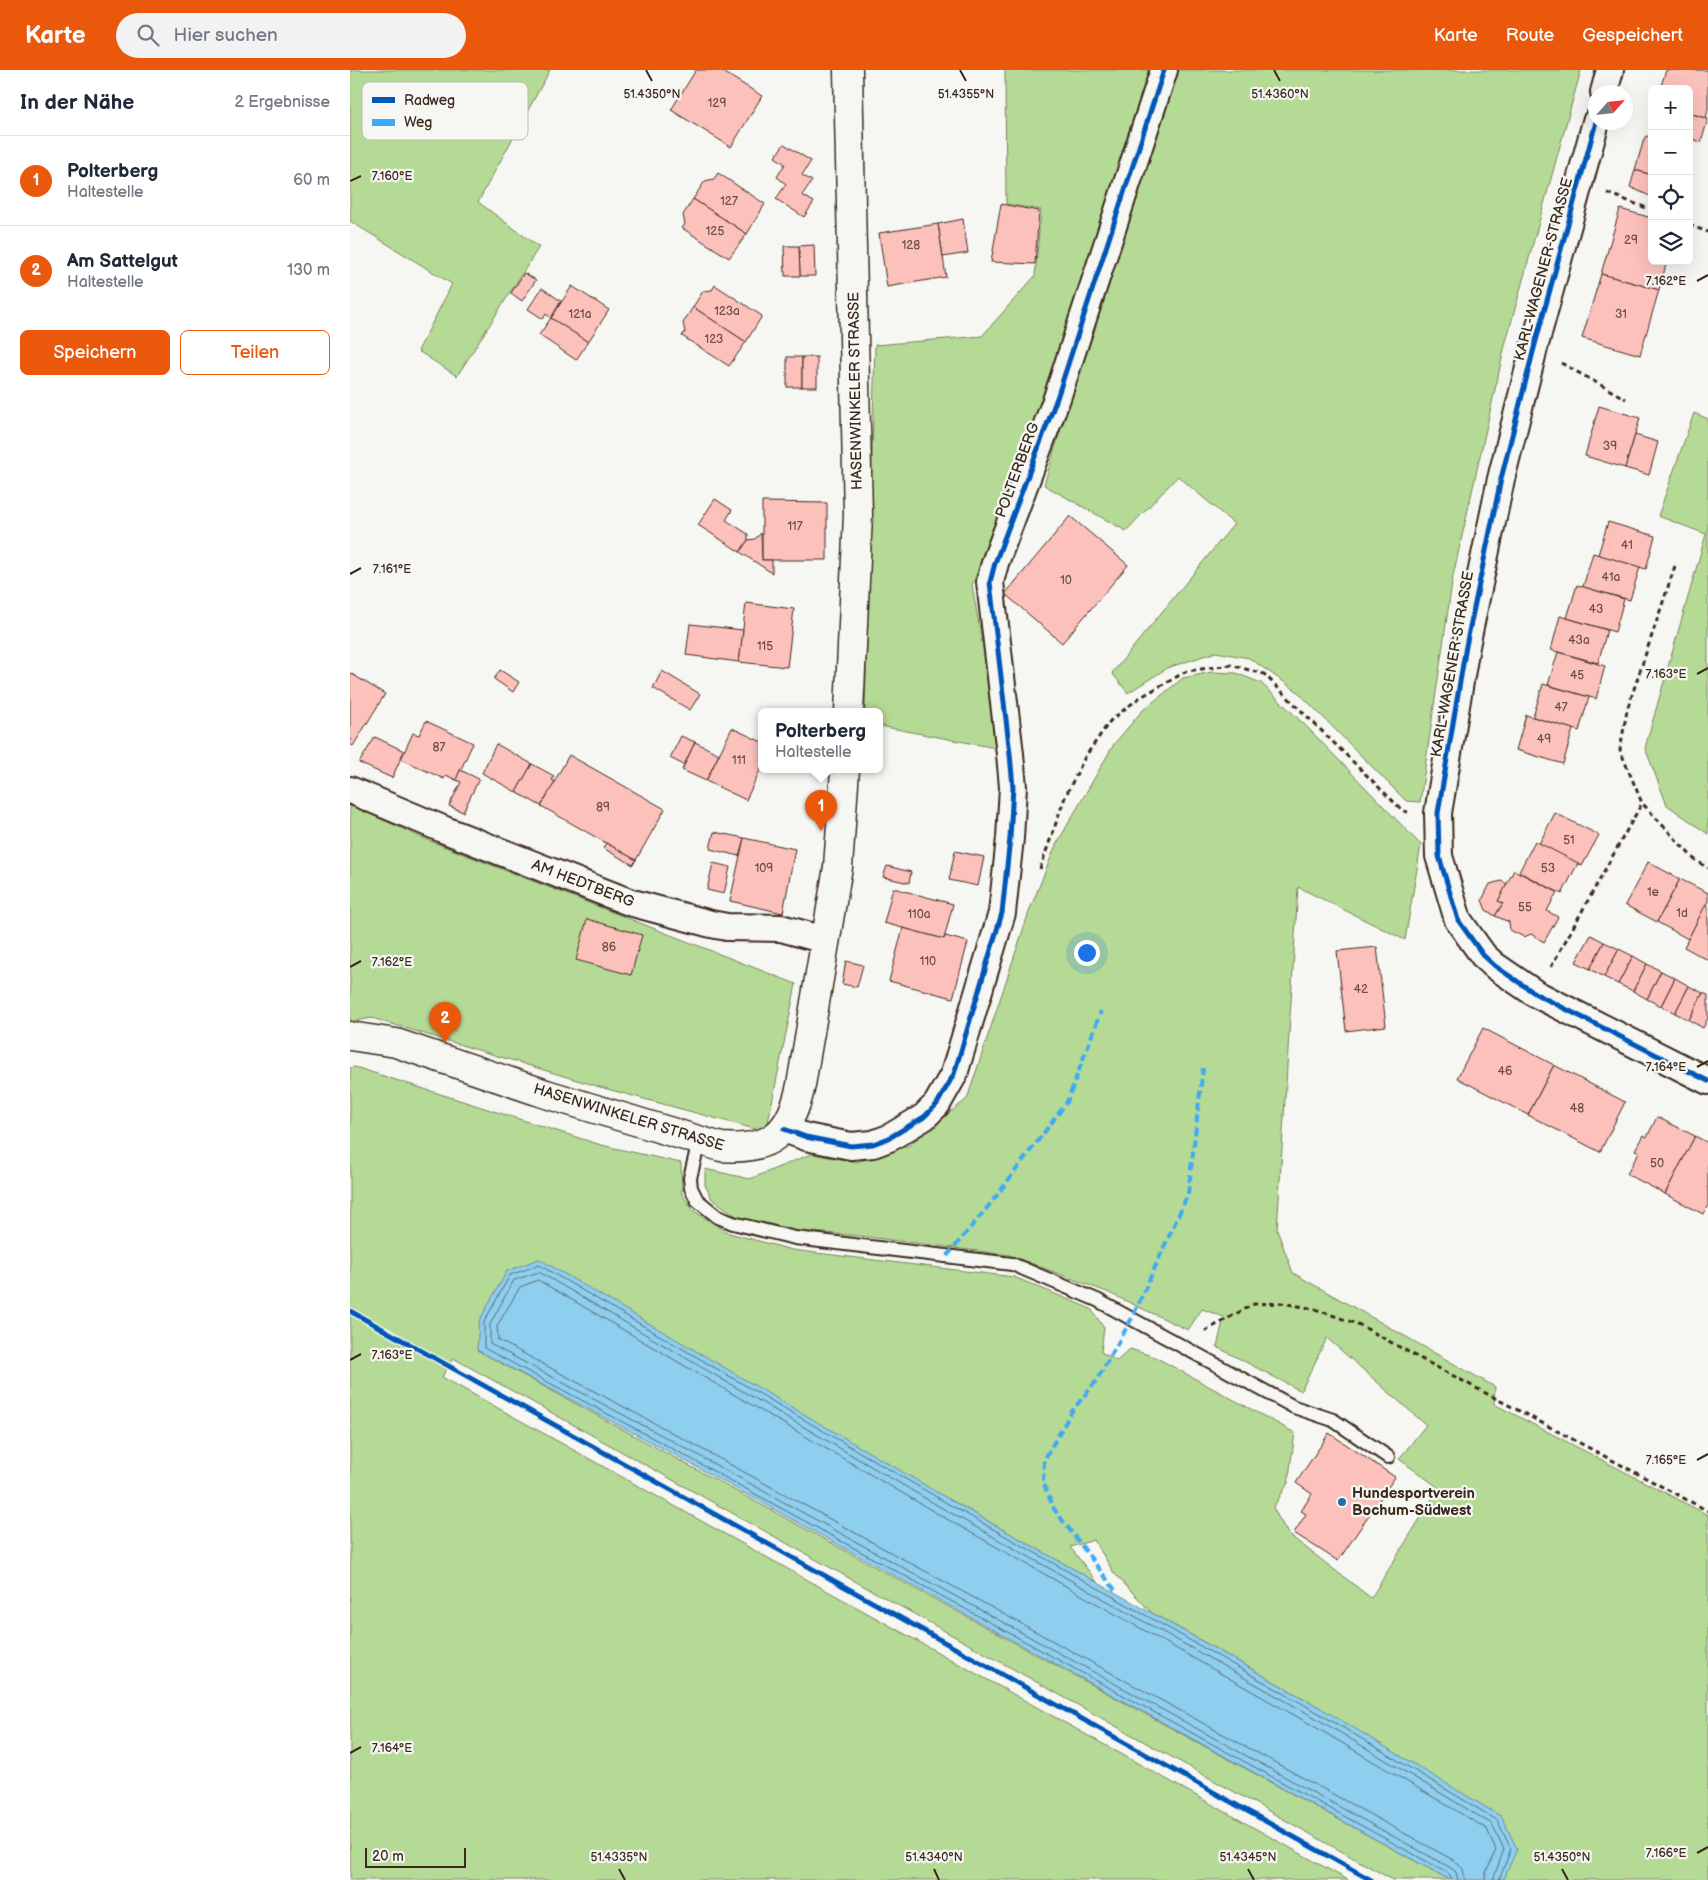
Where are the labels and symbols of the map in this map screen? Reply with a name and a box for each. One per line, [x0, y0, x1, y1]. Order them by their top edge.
legend [362, 82, 528, 140]
north arrow [1588, 85, 1633, 130]
text: 51.4350°N [623, 87, 681, 102]
text: 51.4355°N [938, 87, 994, 102]
text: 51.4360°N [1251, 87, 1309, 102]
text: Radweg [404, 92, 455, 109]
house number: 129 [708, 96, 726, 111]
text: Weg [404, 114, 432, 131]
text: 7.160°E [372, 169, 412, 184]
street label: KARL-WAGENER-STRASSE [1510, 175, 1577, 363]
house number: 127 [720, 194, 738, 209]
house number: 125 [706, 224, 724, 239]
house number: 29 [1624, 233, 1638, 248]
house number: 128 [902, 238, 920, 253]
text: 7.162°E [1646, 274, 1686, 289]
street label: HASENWINKELER STRASSE [844, 292, 867, 490]
house number: 123a [714, 304, 740, 319]
house number: 121a [569, 307, 592, 322]
house number: 31 [1615, 307, 1627, 322]
house number: 123 [705, 332, 723, 347]
street label: POLTERBERG [991, 420, 1043, 520]
house number: 39 [1603, 439, 1617, 454]
house number: 117 [787, 519, 803, 534]
house number: 41 [1621, 538, 1633, 553]
text: 7.161°E [373, 562, 411, 577]
street label: KARL-WAGENER-STRASSE [1427, 569, 1478, 759]
house number: 41a [1602, 570, 1621, 585]
house number: 10 [1060, 573, 1072, 588]
house number: 43 [1589, 602, 1603, 617]
house number: 43a [1568, 633, 1590, 648]
house number: 115 [757, 639, 773, 654]
text: 7.163°E [1646, 667, 1686, 682]
house number: 45 [1570, 668, 1584, 683]
house number: 47 [1554, 700, 1568, 715]
house number: 49 [1537, 732, 1551, 747]
house number: 87 [433, 740, 446, 755]
house number: 111 [732, 753, 746, 768]
pin: 1 [805, 790, 837, 831]
house number: 89 [596, 800, 610, 815]
house number: 51 [1563, 833, 1575, 848]
street label: AM HEDTBERG [529, 855, 637, 912]
house number: 109 [755, 861, 773, 876]
house number: 53 [1541, 861, 1555, 876]
house number: 1e [1647, 885, 1659, 900]
house number: 55 [1518, 900, 1532, 915]
house number: 1d [1676, 906, 1688, 921]
house number: 110a [907, 907, 931, 922]
house number: 86 [602, 940, 616, 955]
your location [1074, 940, 1100, 966]
house number: 110 [920, 954, 936, 969]
text: 7.162°E [372, 955, 412, 970]
house number: 42 [1354, 982, 1368, 997]
pin: 2 [429, 1002, 461, 1043]
text: 7.164°E [1646, 1060, 1686, 1075]
house number: 46 [1498, 1064, 1512, 1079]
street label: HASENWINKELER STRASSE [531, 1079, 727, 1156]
house number: 48 [1570, 1101, 1584, 1116]
house number: 50 [1650, 1156, 1664, 1171]
text: 7.163°E [372, 1348, 412, 1363]
text: 7.165°E [1646, 1453, 1686, 1468]
place label: Hundesportverein Bochum-Südwest [1352, 1484, 1475, 1520]
marker: Hundesportverein Bochum-Südwest [1336, 1496, 1348, 1508]
text: 7.164°E [372, 1741, 412, 1756]
scale bar [365, 1845, 466, 1868]
text: 7.166°E [1646, 1846, 1686, 1861]
text: 51.4335°N [590, 1850, 648, 1865]
text: 51.4340°N [905, 1850, 963, 1865]
text: 51.4345°N [1219, 1850, 1277, 1865]
text: 51.4350°N [1533, 1850, 1591, 1865]

